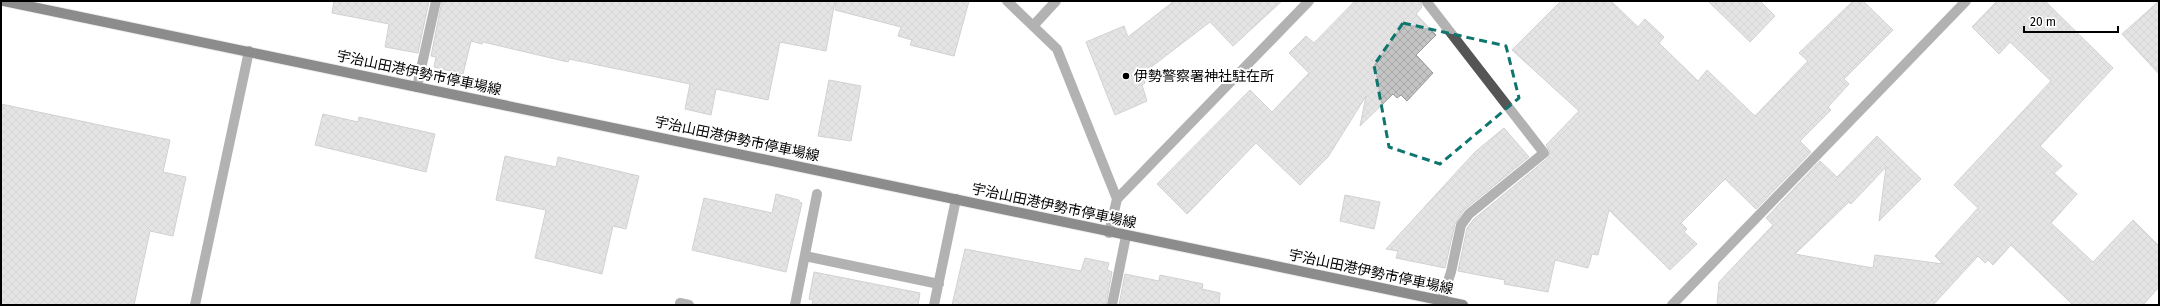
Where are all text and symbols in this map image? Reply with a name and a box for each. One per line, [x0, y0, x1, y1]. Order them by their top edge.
scale bar [2024, 8, 2118, 34]
text: 20 m [2030, 15, 2056, 29]
street label: 宇治山田港伊勢市停車場線 [335, 47, 503, 99]
place label: 伊勢警察署神社駐在所 [1134, 68, 1274, 85]
marker: 伊勢警察署神社駐在所 [1121, 71, 1131, 81]
street label: 宇治山田港伊勢市停車場線 [653, 113, 821, 165]
street label: 宇治山田港伊勢市停車場線 [970, 180, 1138, 232]
street label: 宇治山田港伊勢市停車場線 [1287, 246, 1455, 298]

